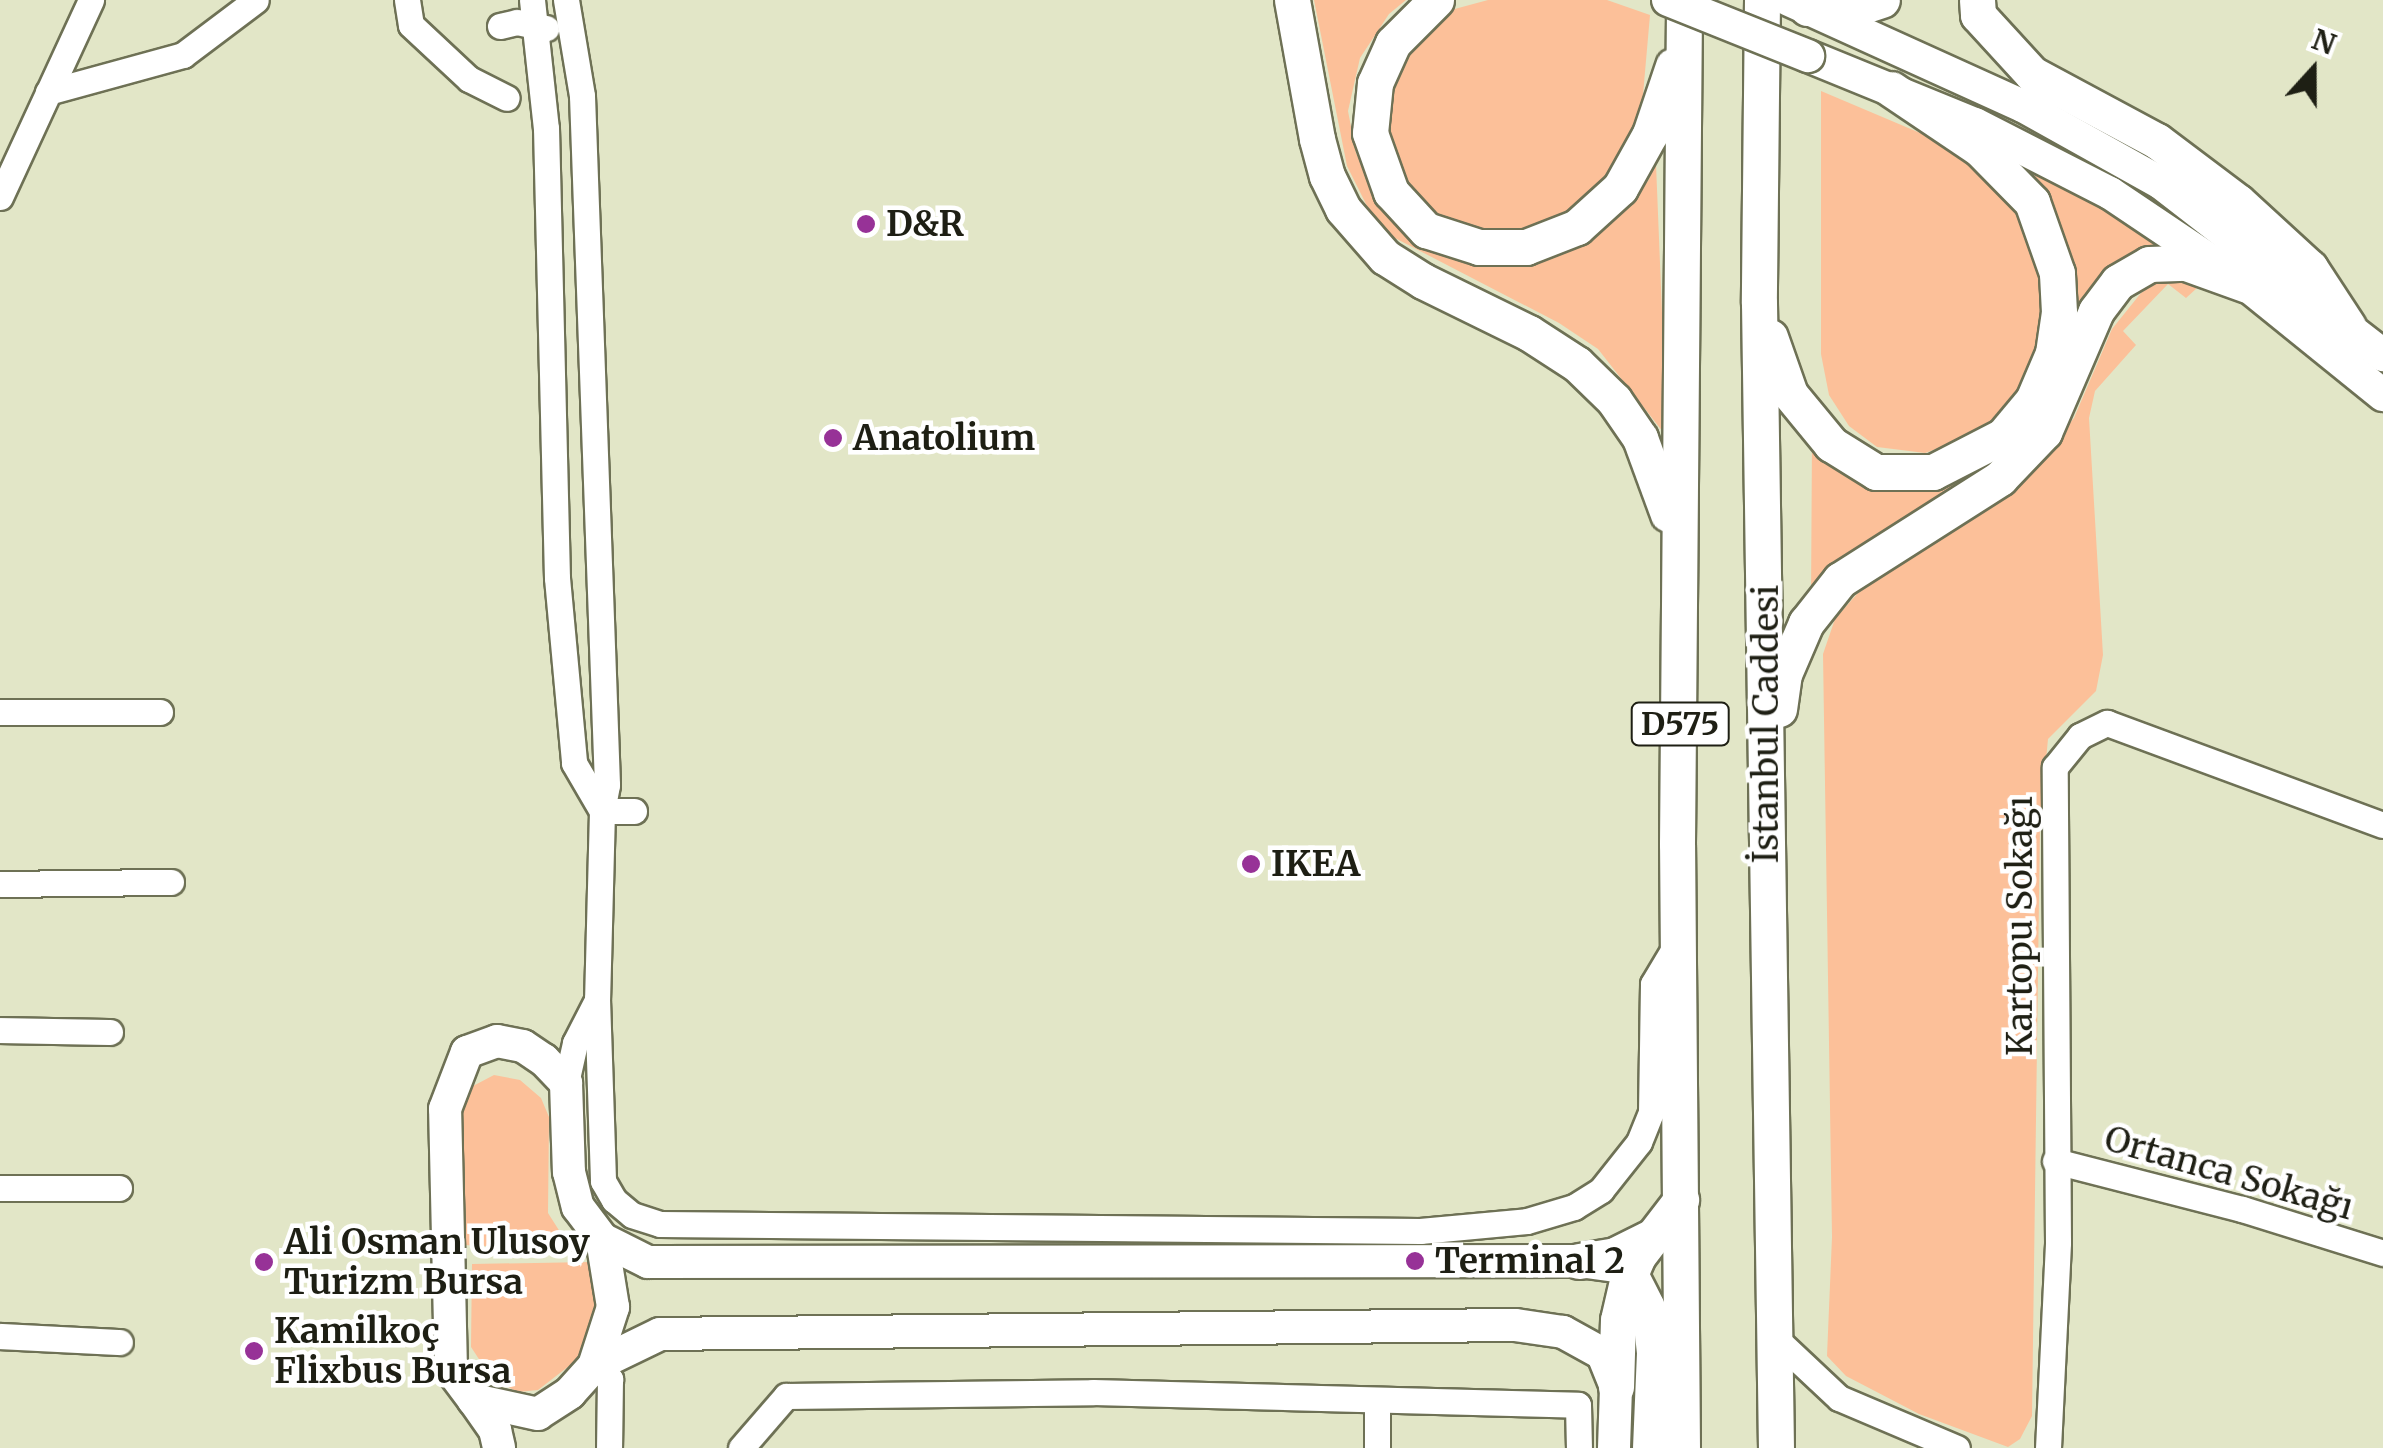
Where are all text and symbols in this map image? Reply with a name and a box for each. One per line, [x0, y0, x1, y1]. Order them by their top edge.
north arrow [2263, 20, 2363, 120]
text: N [2307, 21, 2341, 63]
place label: D&R [886, 203, 964, 245]
marker: D&R [855, 213, 877, 235]
place label: Anatolium [853, 417, 1035, 459]
marker: Anatolium [822, 427, 844, 449]
street label: İstanbul Caddesi [1745, 585, 1787, 863]
road number: D575 [1630, 697, 1730, 751]
street label: Kartopu Sokağı [1999, 796, 2041, 1056]
place label: IKEA [1271, 843, 1360, 885]
marker: IKEA [1240, 853, 1262, 875]
street label: Ortanca Sokağı [2100, 1117, 2358, 1229]
place label: Ali Osman Ulusoy Turizm Bursa [284, 1221, 590, 1303]
place label: Terminal 2 [1435, 1240, 1625, 1282]
marker: Terminal 2 [1404, 1250, 1426, 1272]
marker: Ali Osman Ulusoy Turizm Bursa [253, 1251, 275, 1273]
place label: Kamilkoç Flixbus Bursa [274, 1310, 511, 1392]
marker: Kamilkoç Flixbus Bursa [243, 1340, 265, 1362]

